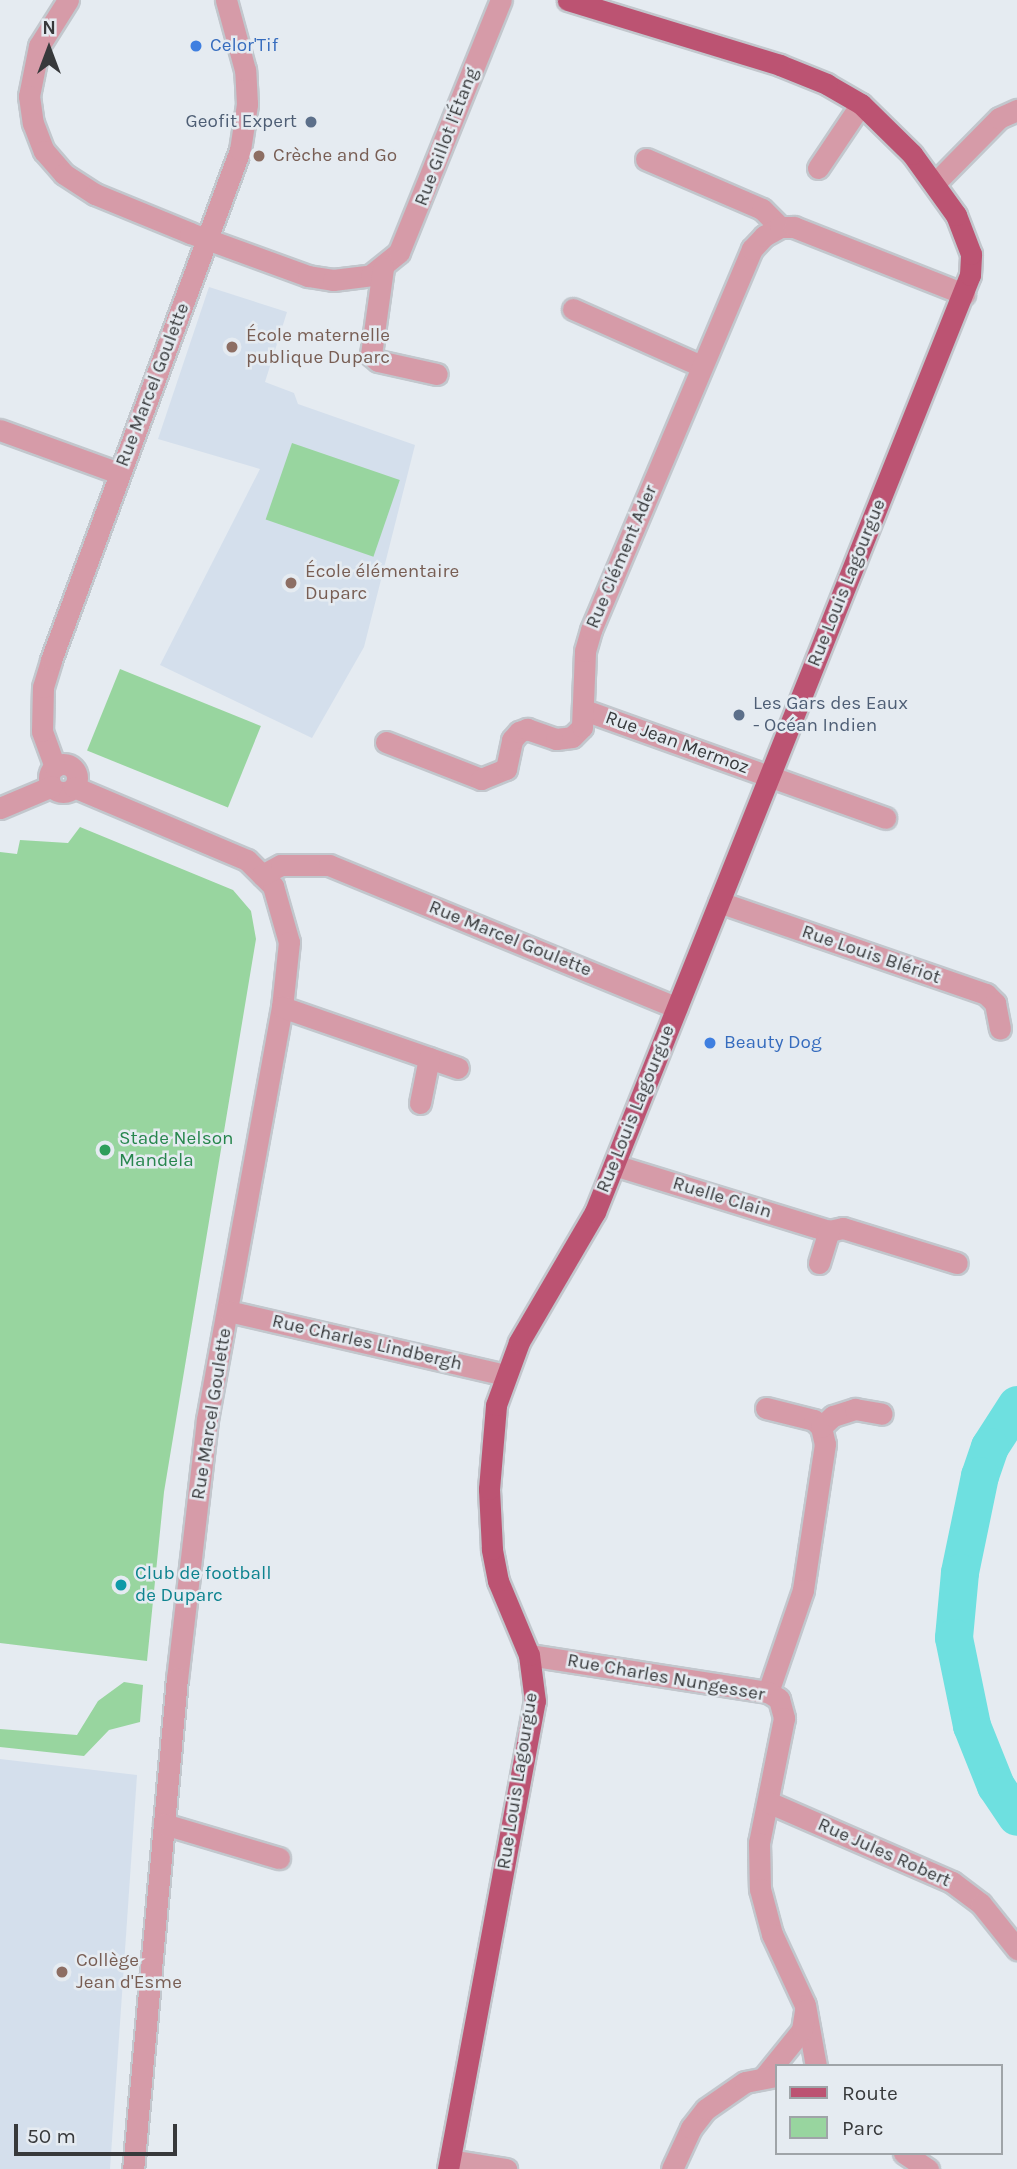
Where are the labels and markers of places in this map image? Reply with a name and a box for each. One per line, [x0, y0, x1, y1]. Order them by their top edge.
place label: Celor'Tif [210, 35, 278, 57]
marker: Celor'Tif [188, 38, 204, 54]
place label: Geofit Expert [186, 111, 297, 133]
marker: Geofit Expert [303, 114, 319, 130]
place label: Crèche and Go [273, 145, 397, 167]
marker: Crèche and Go [251, 148, 267, 164]
place label: École maternelle publique Duparc [246, 325, 390, 369]
marker: École maternelle publique Duparc [224, 339, 240, 355]
place label: École élémentaire Duparc [305, 561, 459, 605]
marker: École élémentaire Duparc [283, 575, 299, 591]
place label: Les Gars des Eaux - Océan Indien [753, 693, 908, 737]
marker: Les Gars des Eaux - Océan Indien [731, 707, 747, 723]
place label: Beauty Dog [724, 1032, 822, 1054]
marker: Beauty Dog [702, 1035, 718, 1051]
place label: Stade Nelson Mandela [119, 1128, 234, 1172]
marker: Stade Nelson Mandela [97, 1142, 113, 1158]
place label: Club de football de Duparc [135, 1563, 272, 1607]
marker: Club de football de Duparc [113, 1577, 129, 1593]
place label: Collège Jean d'Esme [76, 1950, 182, 1994]
marker: Collège Jean d'Esme [54, 1964, 70, 1980]

